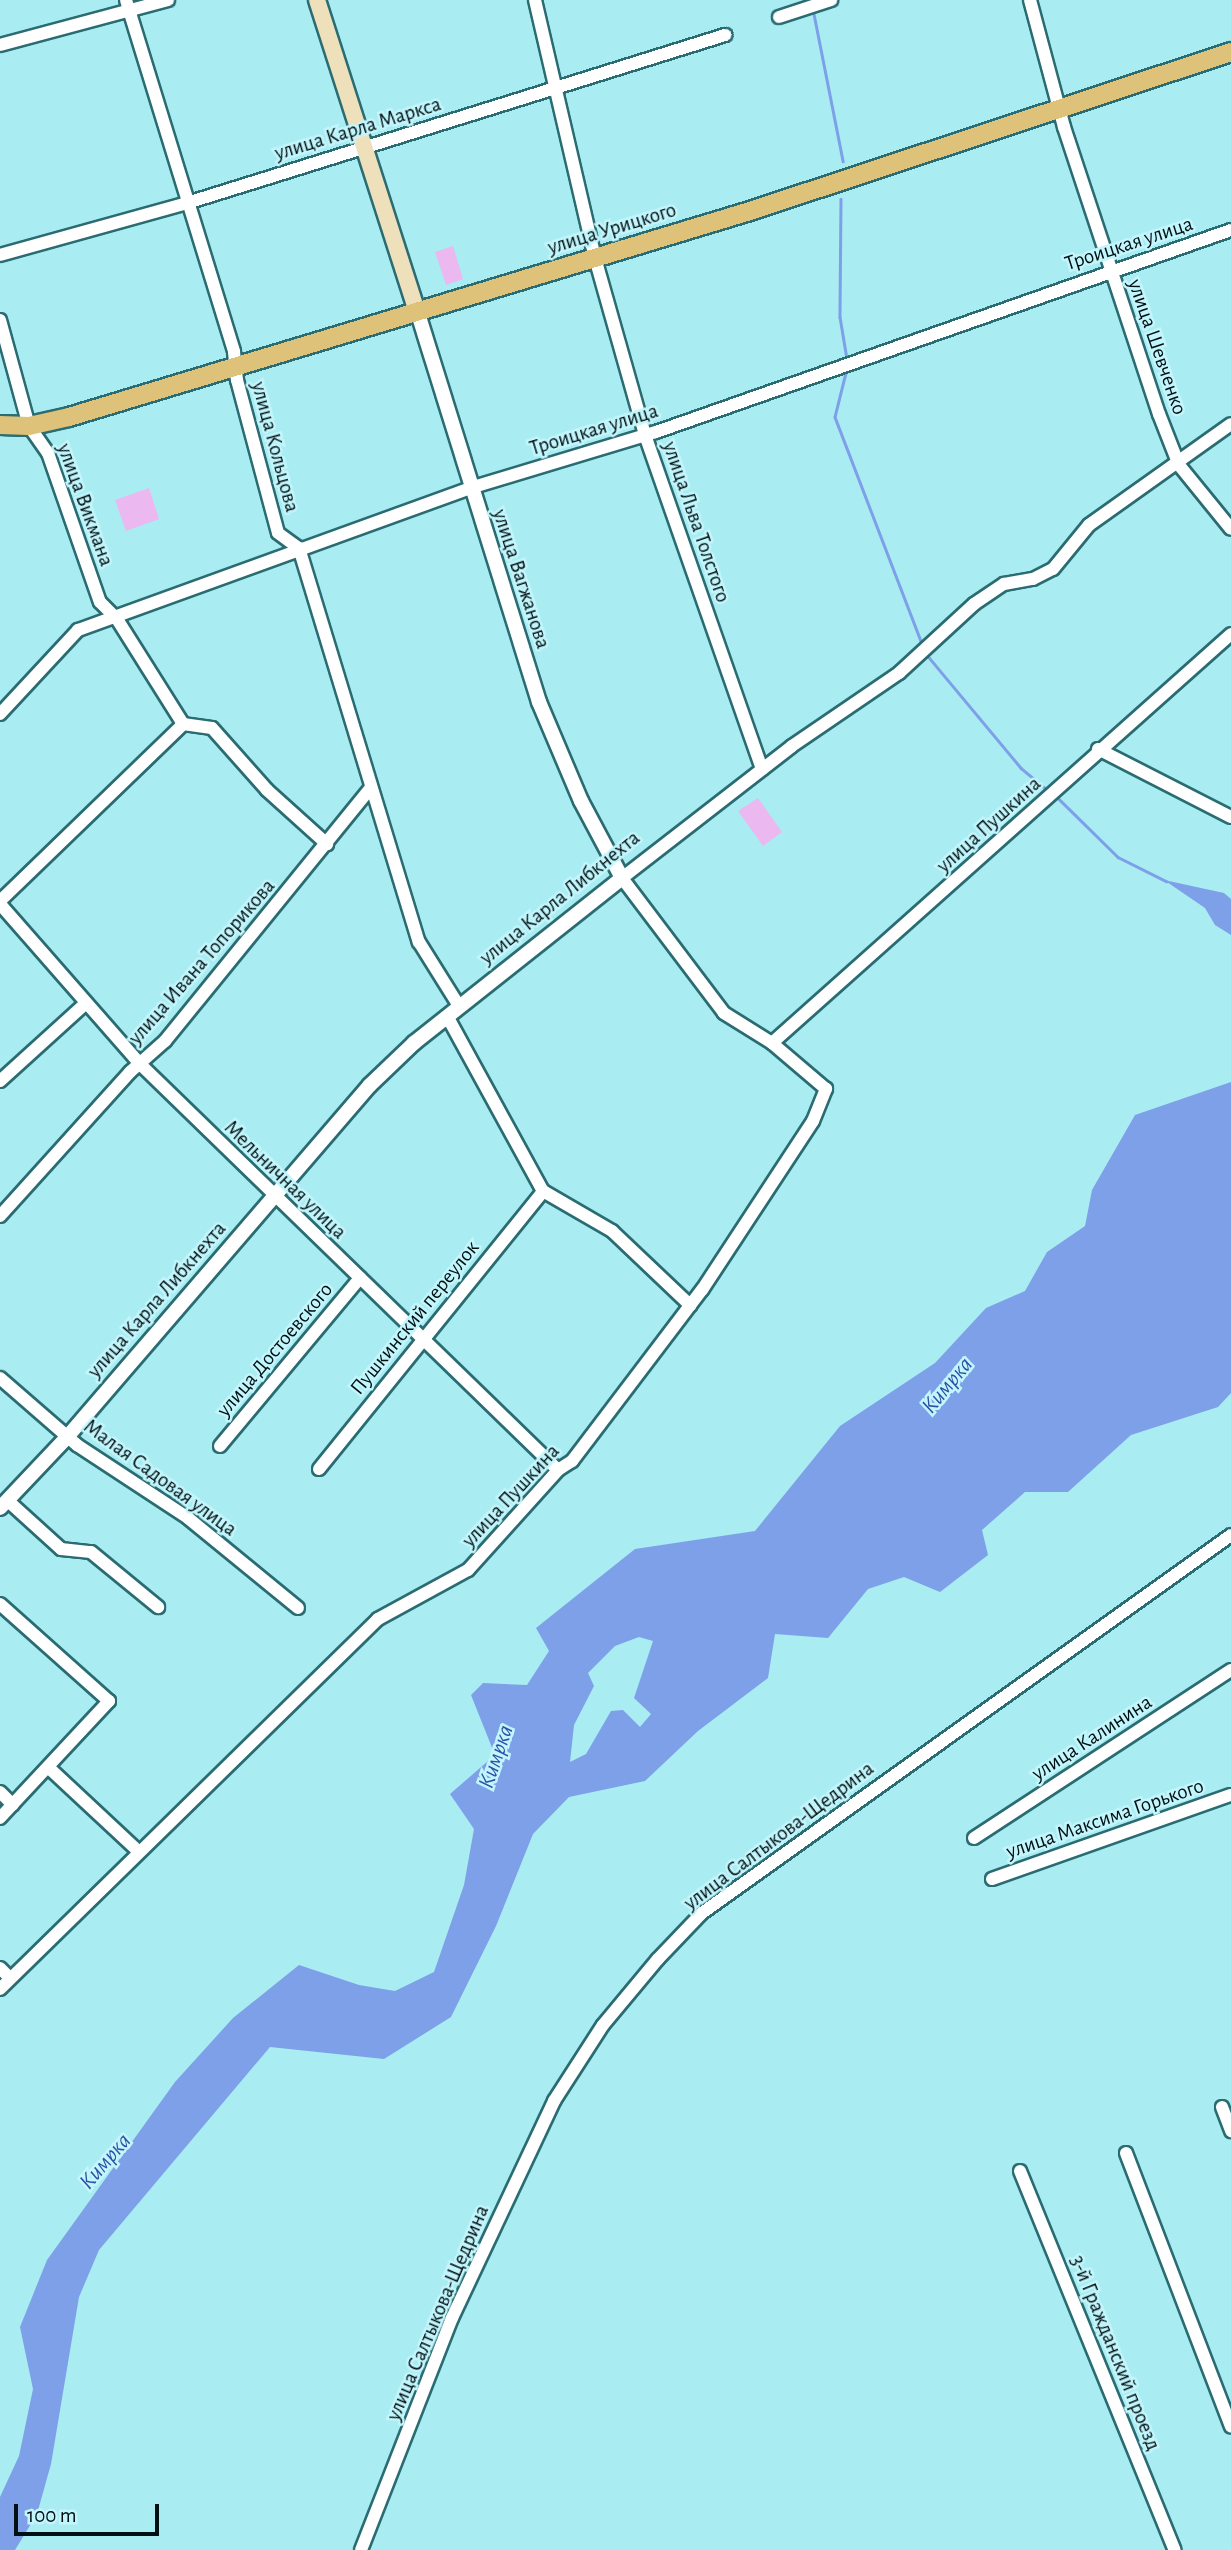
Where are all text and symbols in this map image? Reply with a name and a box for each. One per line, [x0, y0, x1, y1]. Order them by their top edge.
street label: улица Карла Маркса [272, 92, 444, 166]
street label: улица Урицкого [545, 198, 679, 260]
street label: Троицкая улица [1062, 211, 1196, 277]
street label: улица Шевченко [1122, 276, 1192, 418]
street label: улица Кольцова [245, 379, 305, 515]
street label: Троицкая улица [527, 398, 661, 462]
street label: улица Льва Толстого [657, 438, 735, 606]
street label: улица Викмана [51, 440, 119, 570]
street label: улица Вагжанова [487, 506, 555, 652]
street label: улица Пушкина [932, 772, 1046, 878]
street label: улица Карла Либкнехта [475, 826, 645, 970]
street label: улица Ивана Топорикова [123, 874, 281, 1050]
street label: Мельничная улица [219, 1115, 351, 1245]
street label: улица Карла Либкнехта [82, 1217, 232, 1383]
street label: Пушкинский переулок [345, 1236, 485, 1400]
street label: улица Достоевского [212, 1278, 338, 1422]
water label: Кимрка [916, 1352, 980, 1420]
street label: Малая Садовая улица [78, 1414, 242, 1542]
street label: улица Пушкина [457, 1439, 565, 1553]
street label: улица Калинина [1027, 1690, 1157, 1786]
water label: Кимрка [473, 1722, 521, 1792]
street label: улица Салтыкова-Щедрина [679, 1756, 879, 1916]
street label: улица Максима Горького [1003, 1773, 1207, 1865]
water label: Кимрка [74, 2128, 138, 2196]
street label: улица Салтыкова-Щедрина [381, 2201, 495, 2425]
street label: 3-й Гражданский проезд [1064, 2252, 1166, 2454]
scale bar [18, 2490, 163, 2534]
text: 100 m [27, 2505, 77, 2526]

